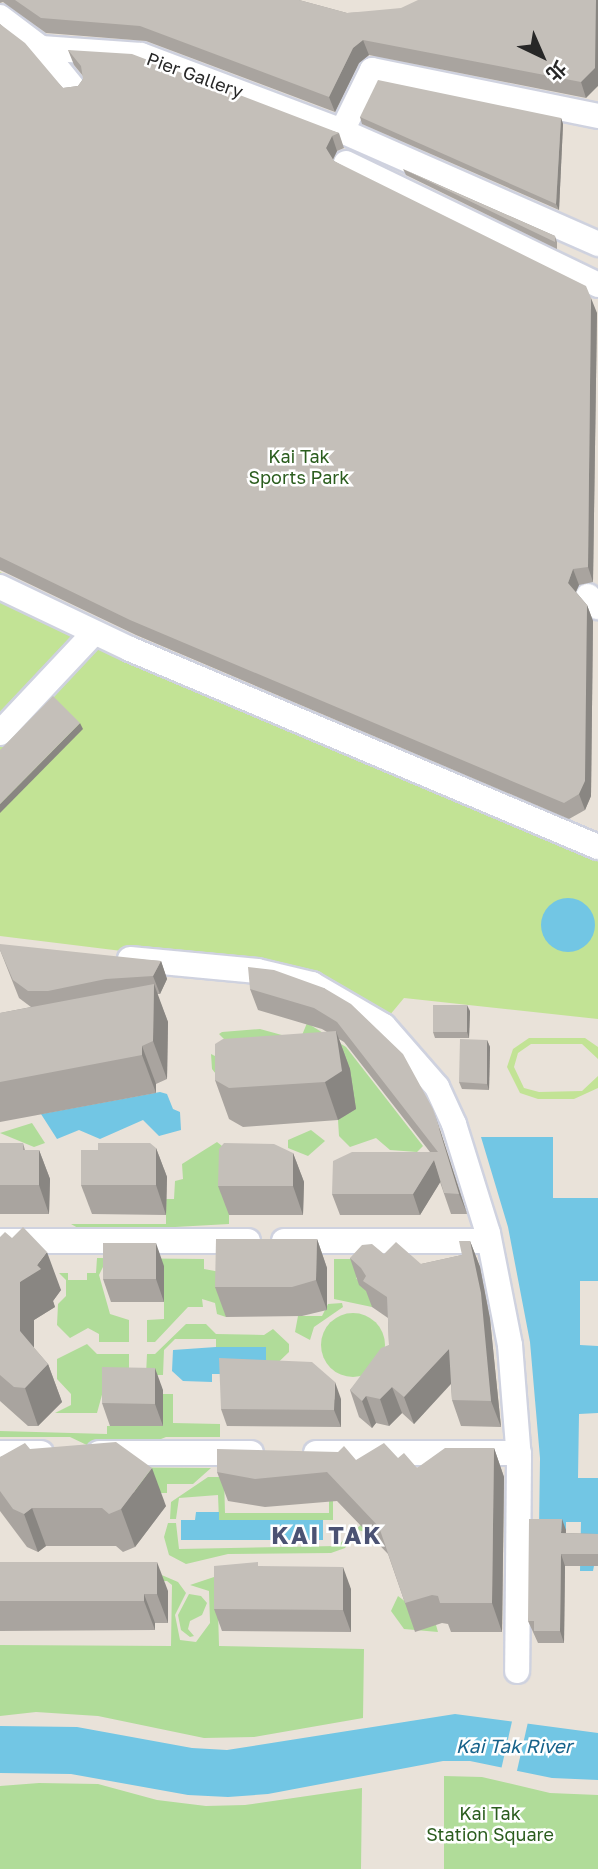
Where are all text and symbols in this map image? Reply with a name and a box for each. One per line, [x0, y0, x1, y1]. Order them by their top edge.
north arrow [507, 21, 577, 91]
street label: Pier Gallery [144, 48, 246, 102]
text: 北 [542, 57, 572, 86]
park label: Kai Tak Sports Park [249, 446, 349, 489]
district label: KAI TAK [272, 1521, 382, 1549]
water label: Kai Tak River [456, 1735, 572, 1757]
park label: Kai Tak Station Square [426, 1803, 554, 1846]

